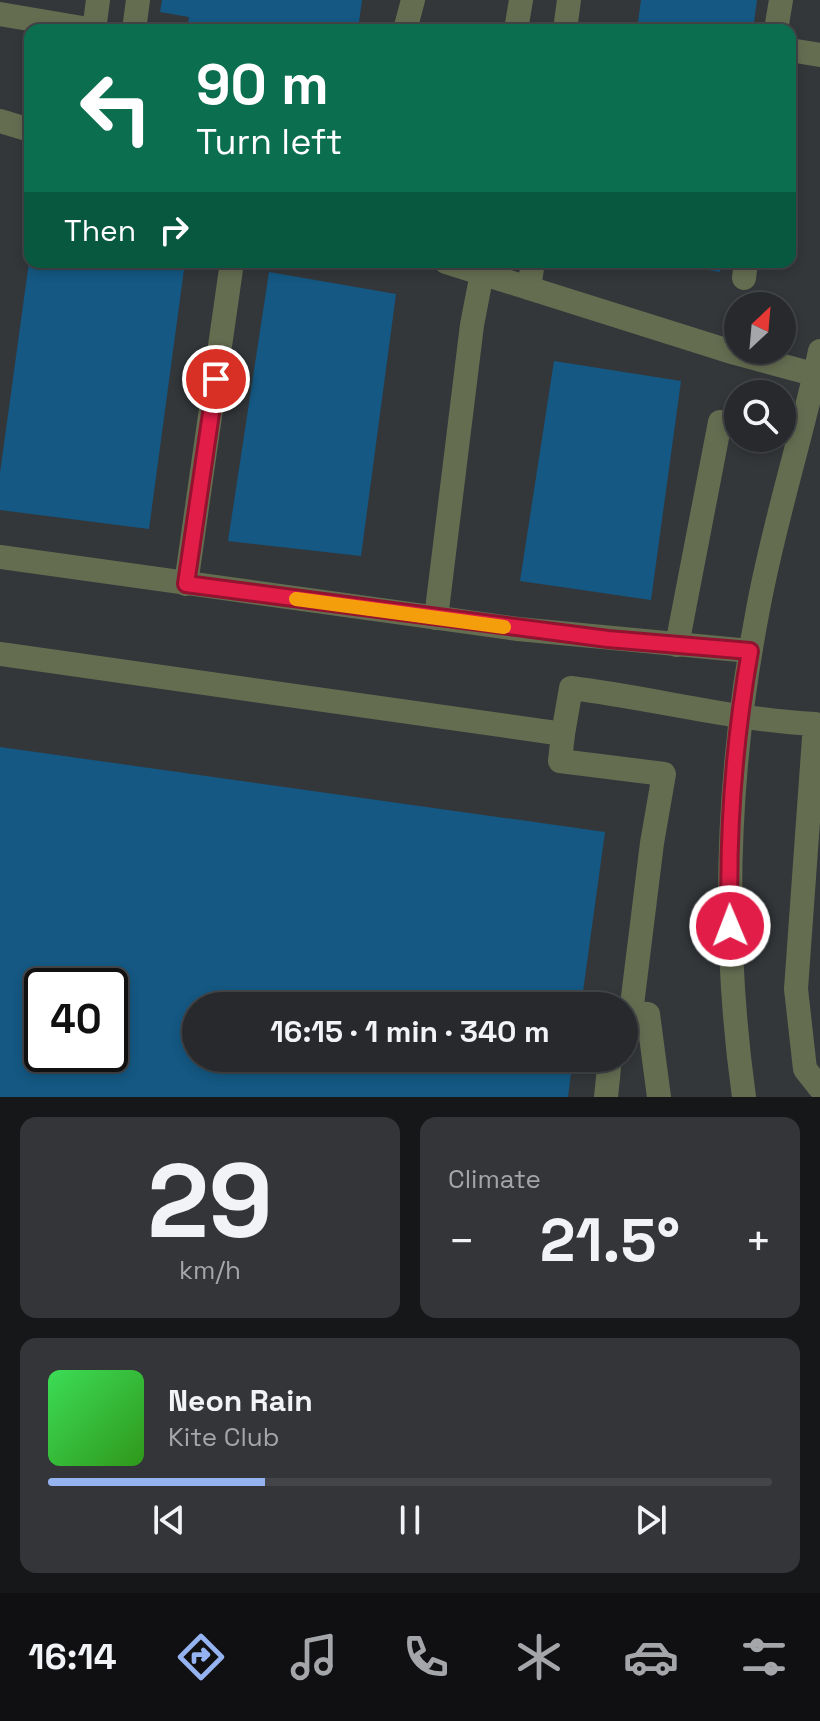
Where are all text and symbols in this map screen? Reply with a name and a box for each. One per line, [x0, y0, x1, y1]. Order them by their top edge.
text: 90 m [196, 49, 329, 120]
icon: left [64, 56, 168, 160]
text: Turn left [196, 119, 343, 165]
icon: right [152, 208, 196, 252]
text: Then [64, 211, 136, 250]
north arrow [724, 292, 796, 364]
map controls [724, 292, 796, 452]
pin [182, 345, 250, 413]
icon: arrive [194, 357, 238, 401]
button: search [724, 380, 796, 452]
position arrow [688, 884, 772, 968]
speed limit sign: 40 [24, 968, 128, 1072]
text: 16:15 · 1 min · 340 m [270, 1012, 550, 1051]
text: 29 [147, 1135, 273, 1267]
text: Climate [448, 1162, 541, 1196]
text: 21.5° [540, 1202, 680, 1279]
text: − [448, 1213, 475, 1269]
text: + [745, 1213, 772, 1269]
text: km/h [179, 1253, 241, 1287]
text: Neon Rain [168, 1381, 313, 1420]
text: Kite Club [168, 1420, 280, 1454]
icon: previous [147, 1498, 191, 1542]
icon: pause [388, 1498, 432, 1542]
icon: next [629, 1498, 673, 1542]
icon: directions [173, 1629, 229, 1685]
icon: music [286, 1629, 342, 1685]
icon: phone [398, 1629, 454, 1685]
icon: climate [511, 1629, 567, 1685]
icon: car [623, 1629, 679, 1685]
icon: filters [736, 1629, 792, 1685]
text: 16:14 [28, 1634, 117, 1680]

